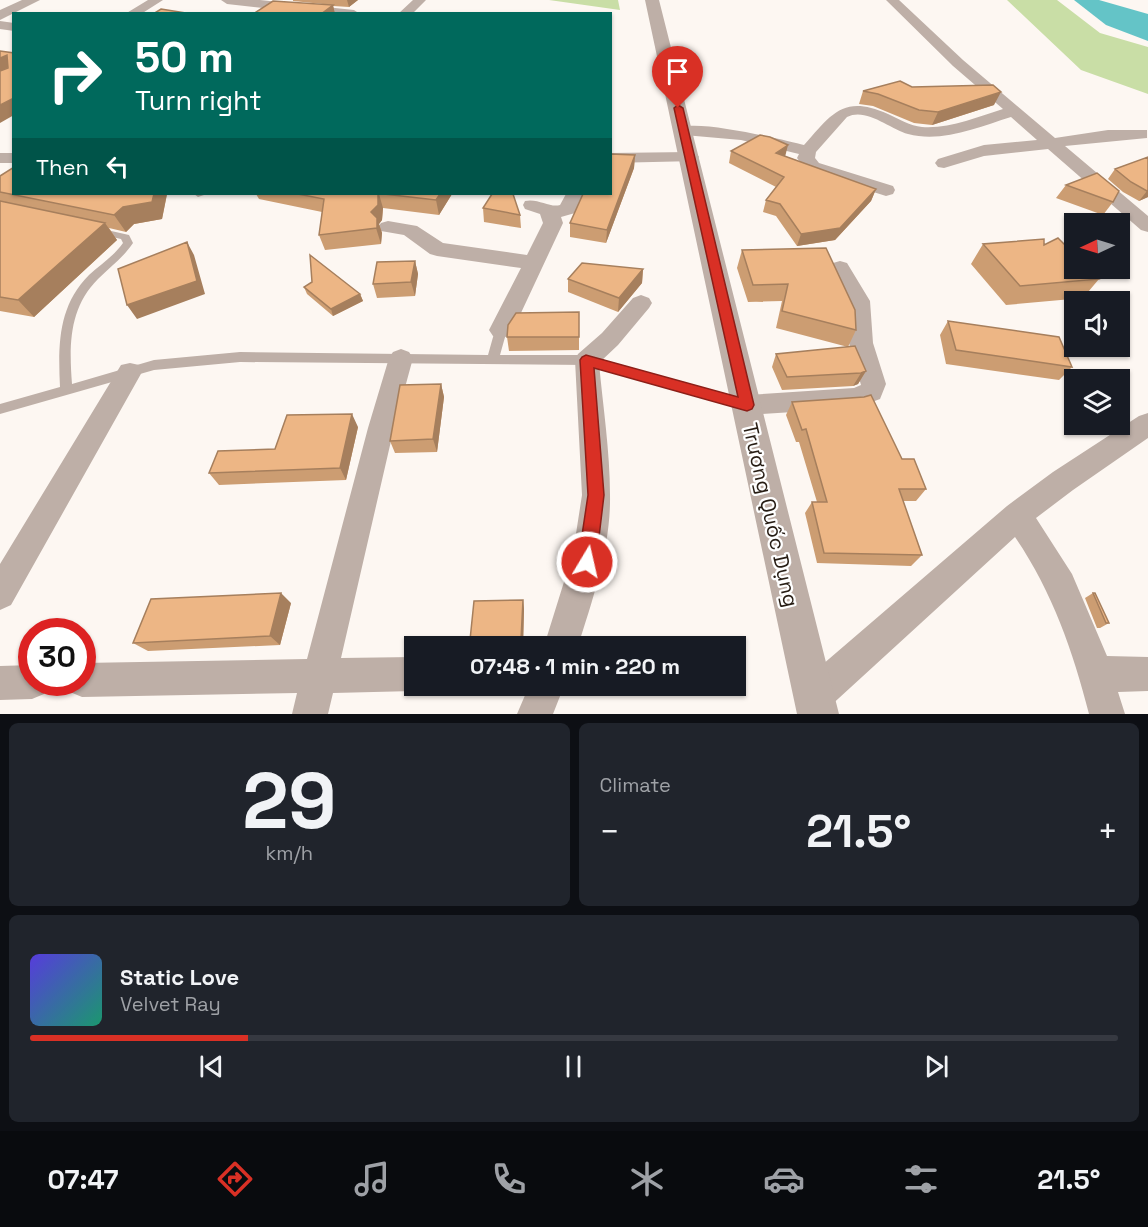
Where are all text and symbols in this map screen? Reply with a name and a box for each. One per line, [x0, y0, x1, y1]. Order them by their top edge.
text: 50 m [135, 31, 234, 84]
icon: right [36, 36, 114, 114]
pin [652, 46, 703, 108]
icon: arrive [661, 55, 694, 88]
text: Turn right [135, 83, 262, 118]
icon: left [101, 150, 134, 183]
text: Then [36, 153, 89, 181]
north arrow [1064, 213, 1130, 279]
map controls [1064, 213, 1130, 435]
button: sound [1064, 291, 1130, 357]
button: layers [1064, 369, 1130, 435]
street label: Trương Quốc Dụng [737, 420, 805, 610]
position arrow [555, 530, 619, 594]
speed limit sign: 30 [18, 618, 96, 696]
text: 07:48 · 1 min · 220 m [470, 652, 680, 680]
text: 29 [242, 751, 336, 851]
text: Climate [600, 772, 671, 798]
text: 21.5° [806, 803, 911, 860]
text: − [600, 811, 620, 853]
text: + [1098, 811, 1118, 853]
text: km/h [265, 840, 313, 866]
text: Static Love [120, 963, 239, 991]
text: Velvet Ray [120, 991, 221, 1017]
icon: previous [195, 1050, 228, 1083]
icon: pause [557, 1050, 590, 1083]
icon: next [920, 1050, 953, 1083]
icon: directions [214, 1158, 256, 1200]
icon: music [351, 1158, 393, 1200]
icon: phone [488, 1158, 530, 1200]
icon: climate [626, 1158, 668, 1200]
icon: car [763, 1158, 805, 1200]
icon: filters [900, 1158, 942, 1200]
text: 07:47 [48, 1162, 119, 1197]
text: 21.5° [1037, 1162, 1100, 1197]

